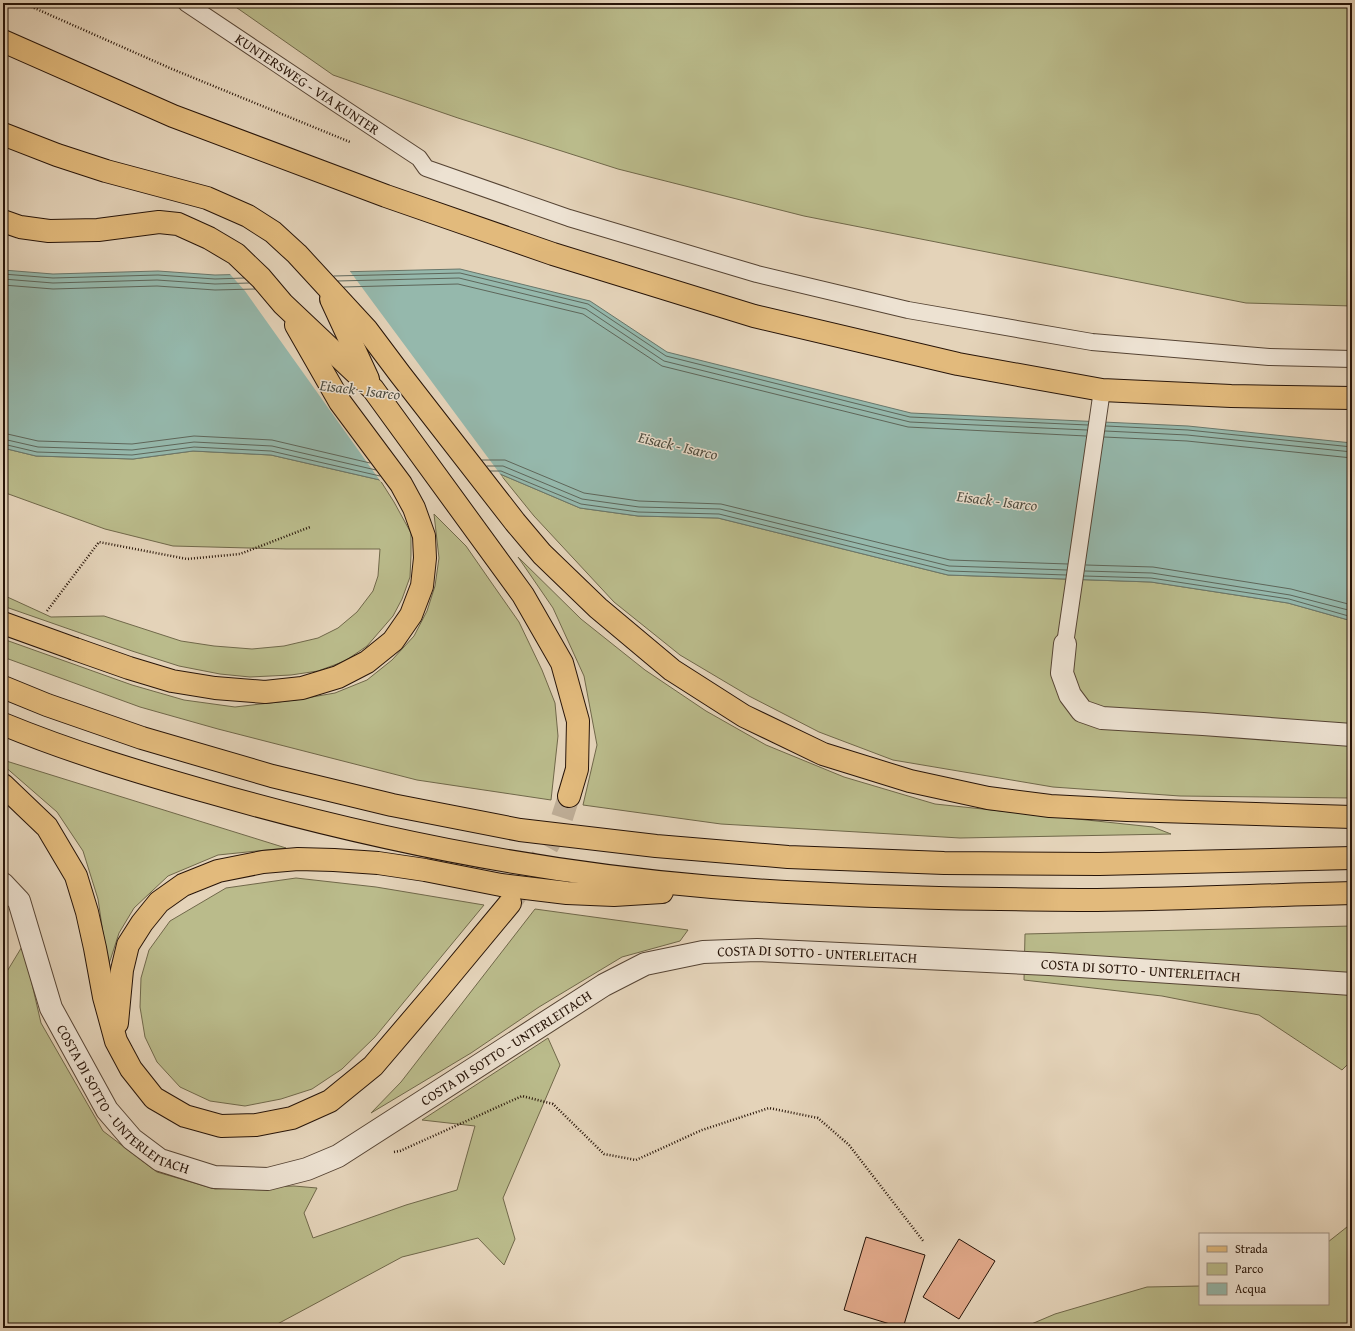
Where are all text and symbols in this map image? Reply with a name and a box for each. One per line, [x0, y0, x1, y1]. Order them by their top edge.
street label: KUNTERSWEG - VIA KUNTER [231, 29, 384, 140]
water label: Eisack - Isarco [318, 374, 402, 405]
water label: Eisack - Isarco [635, 426, 721, 465]
water label: Eisack - Isarco [955, 485, 1039, 516]
street label: COSTA DI SOTTO - UNTERLEITACH [717, 940, 918, 968]
street label: COSTA DI SOTTO - UNTERLEITACH [1040, 954, 1241, 987]
street label: COSTA DI SOTTO - UNTERLEITACH [417, 985, 596, 1110]
street label: COSTA DI SOTTO - UNTERLEITACH [52, 1021, 192, 1179]
legend [1199, 1233, 1329, 1305]
text: Strada [1235, 1240, 1268, 1257]
text: Parco [1235, 1260, 1263, 1277]
text: Acqua [1235, 1280, 1266, 1297]

